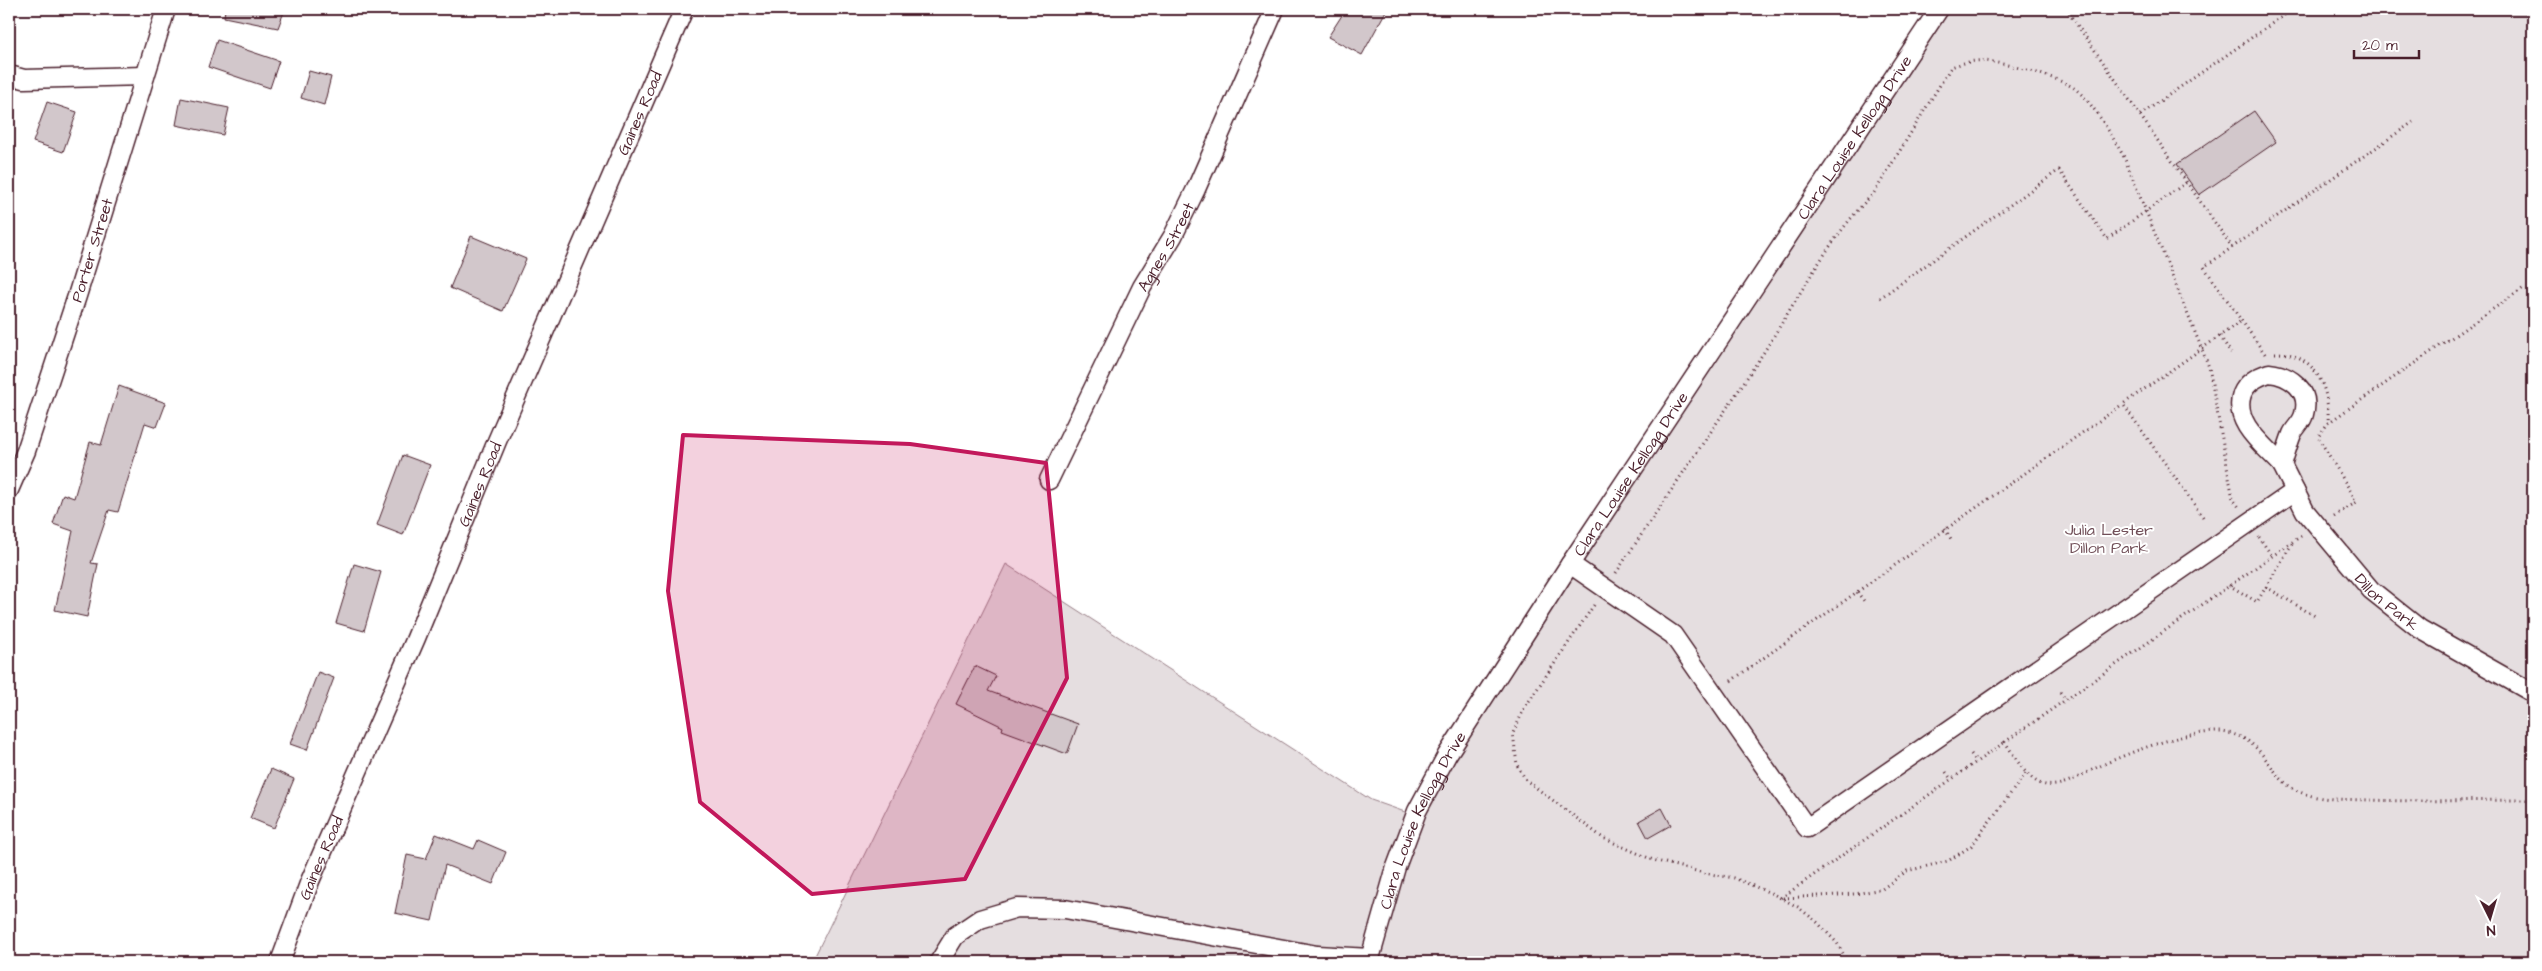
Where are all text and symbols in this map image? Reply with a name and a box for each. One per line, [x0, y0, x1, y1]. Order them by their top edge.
scale bar [2354, 28, 2420, 60]
text: 20 m [2362, 35, 2398, 56]
street label: Clara Louise Kellogg Drive [1792, 51, 1917, 224]
street label: Gaines Road [612, 68, 668, 159]
street label: Porter Street [66, 195, 119, 305]
street label: Agnes Street [1132, 198, 1200, 296]
street label: Clara Louise Kellogg Drive [1568, 387, 1694, 560]
street label: Gaines Road [453, 439, 507, 530]
park label: Julia Lester Dillon Park [2065, 519, 2153, 559]
street label: Dillon Park [2349, 569, 2423, 636]
street label: Clara Louise Kellogg Drive [1375, 727, 1472, 912]
street label: Gaines Road [294, 813, 349, 903]
north arrow [2464, 894, 2514, 944]
text: N [2486, 920, 2496, 940]

